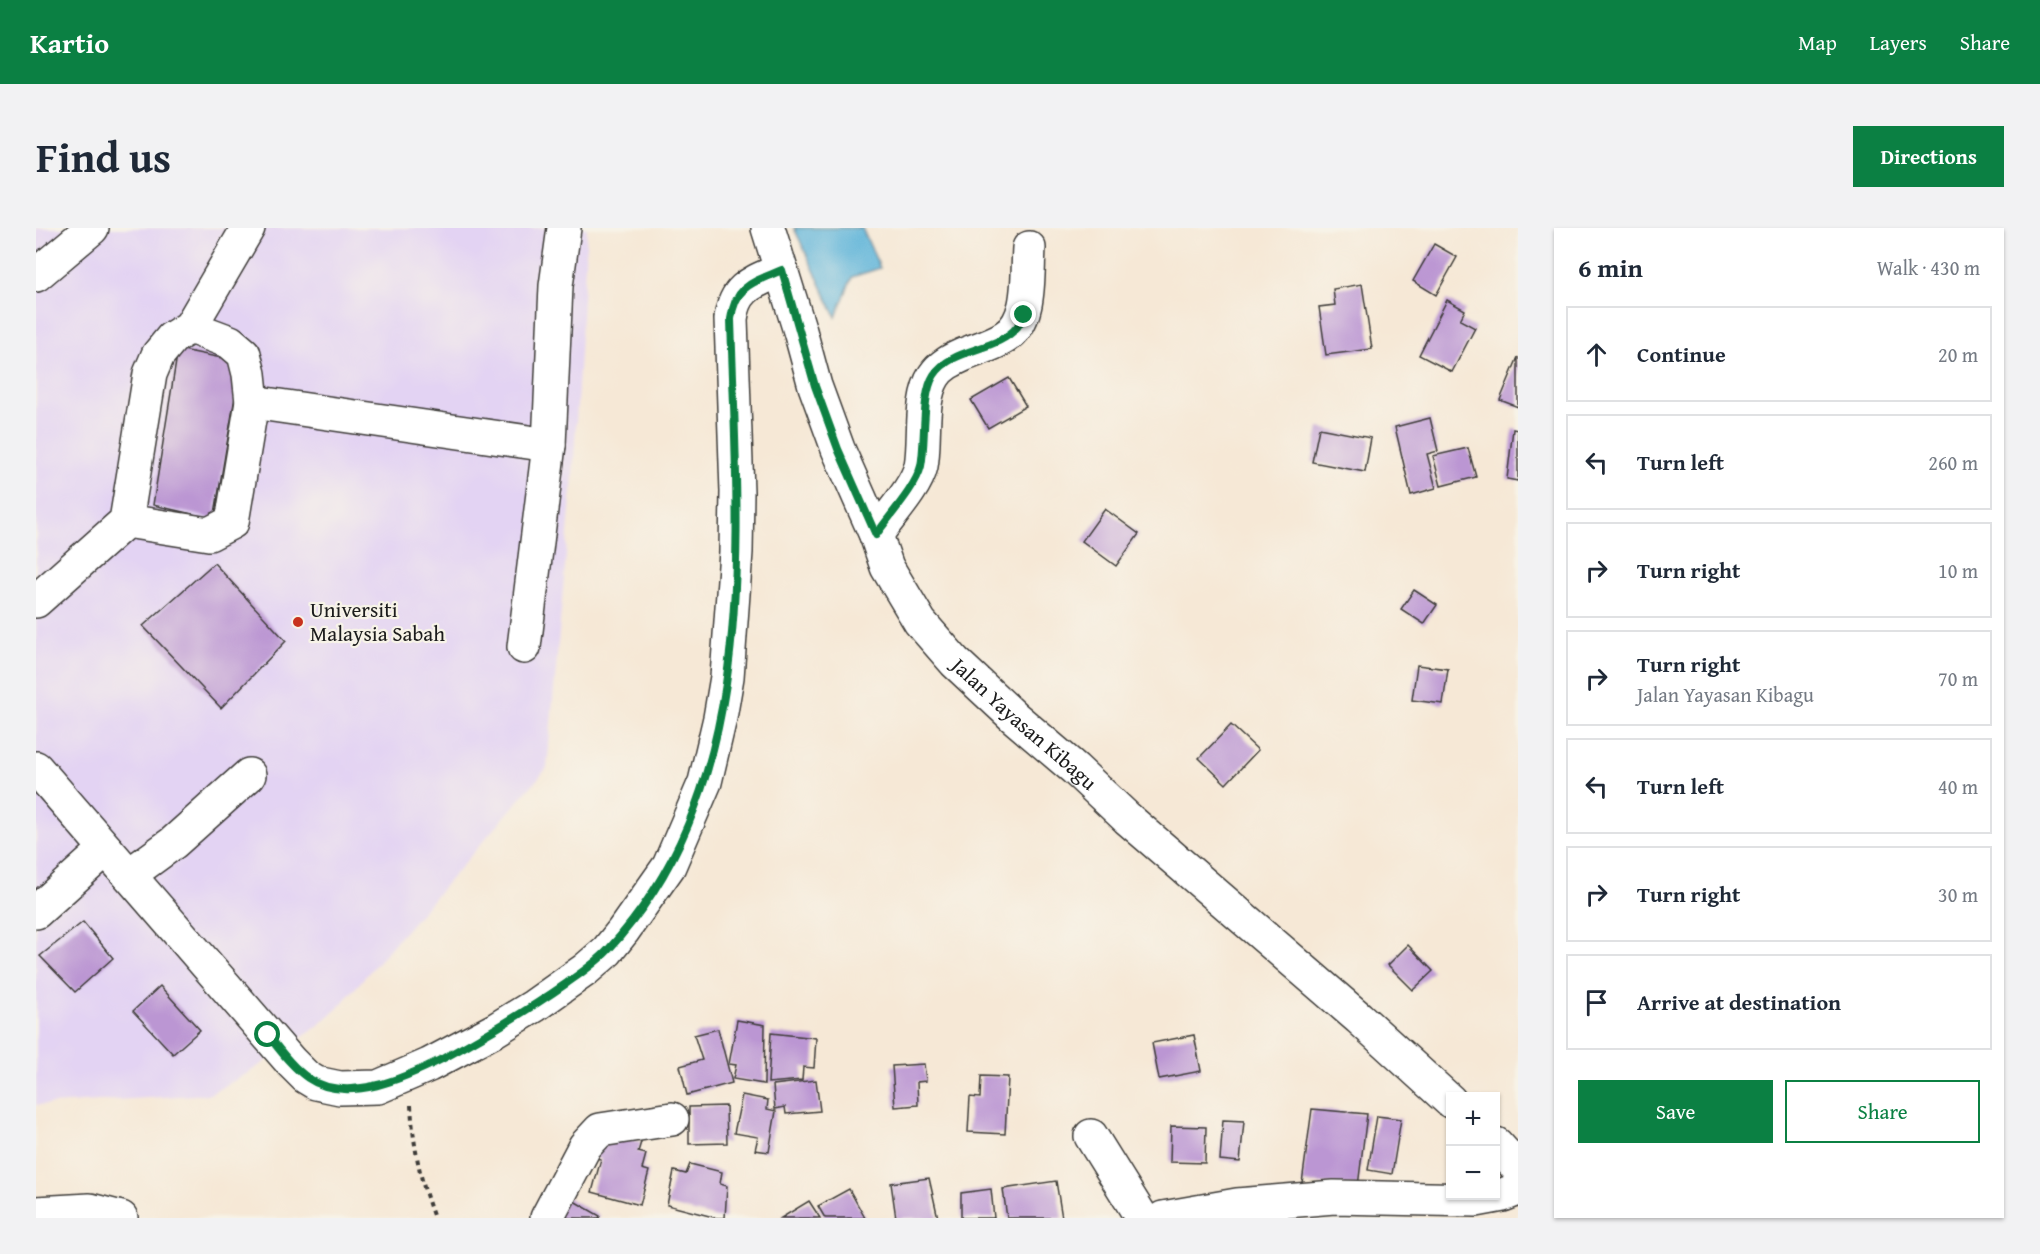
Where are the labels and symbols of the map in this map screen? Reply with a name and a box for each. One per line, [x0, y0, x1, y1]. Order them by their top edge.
route end [1010, 301, 1036, 327]
place label: Universiti Malaysia Sabah [310, 594, 445, 649]
marker: Universiti Malaysia Sabah [291, 615, 305, 629]
street label: Jalan Yayasan Kibagu [943, 648, 1105, 798]
route start [254, 1021, 280, 1047]

